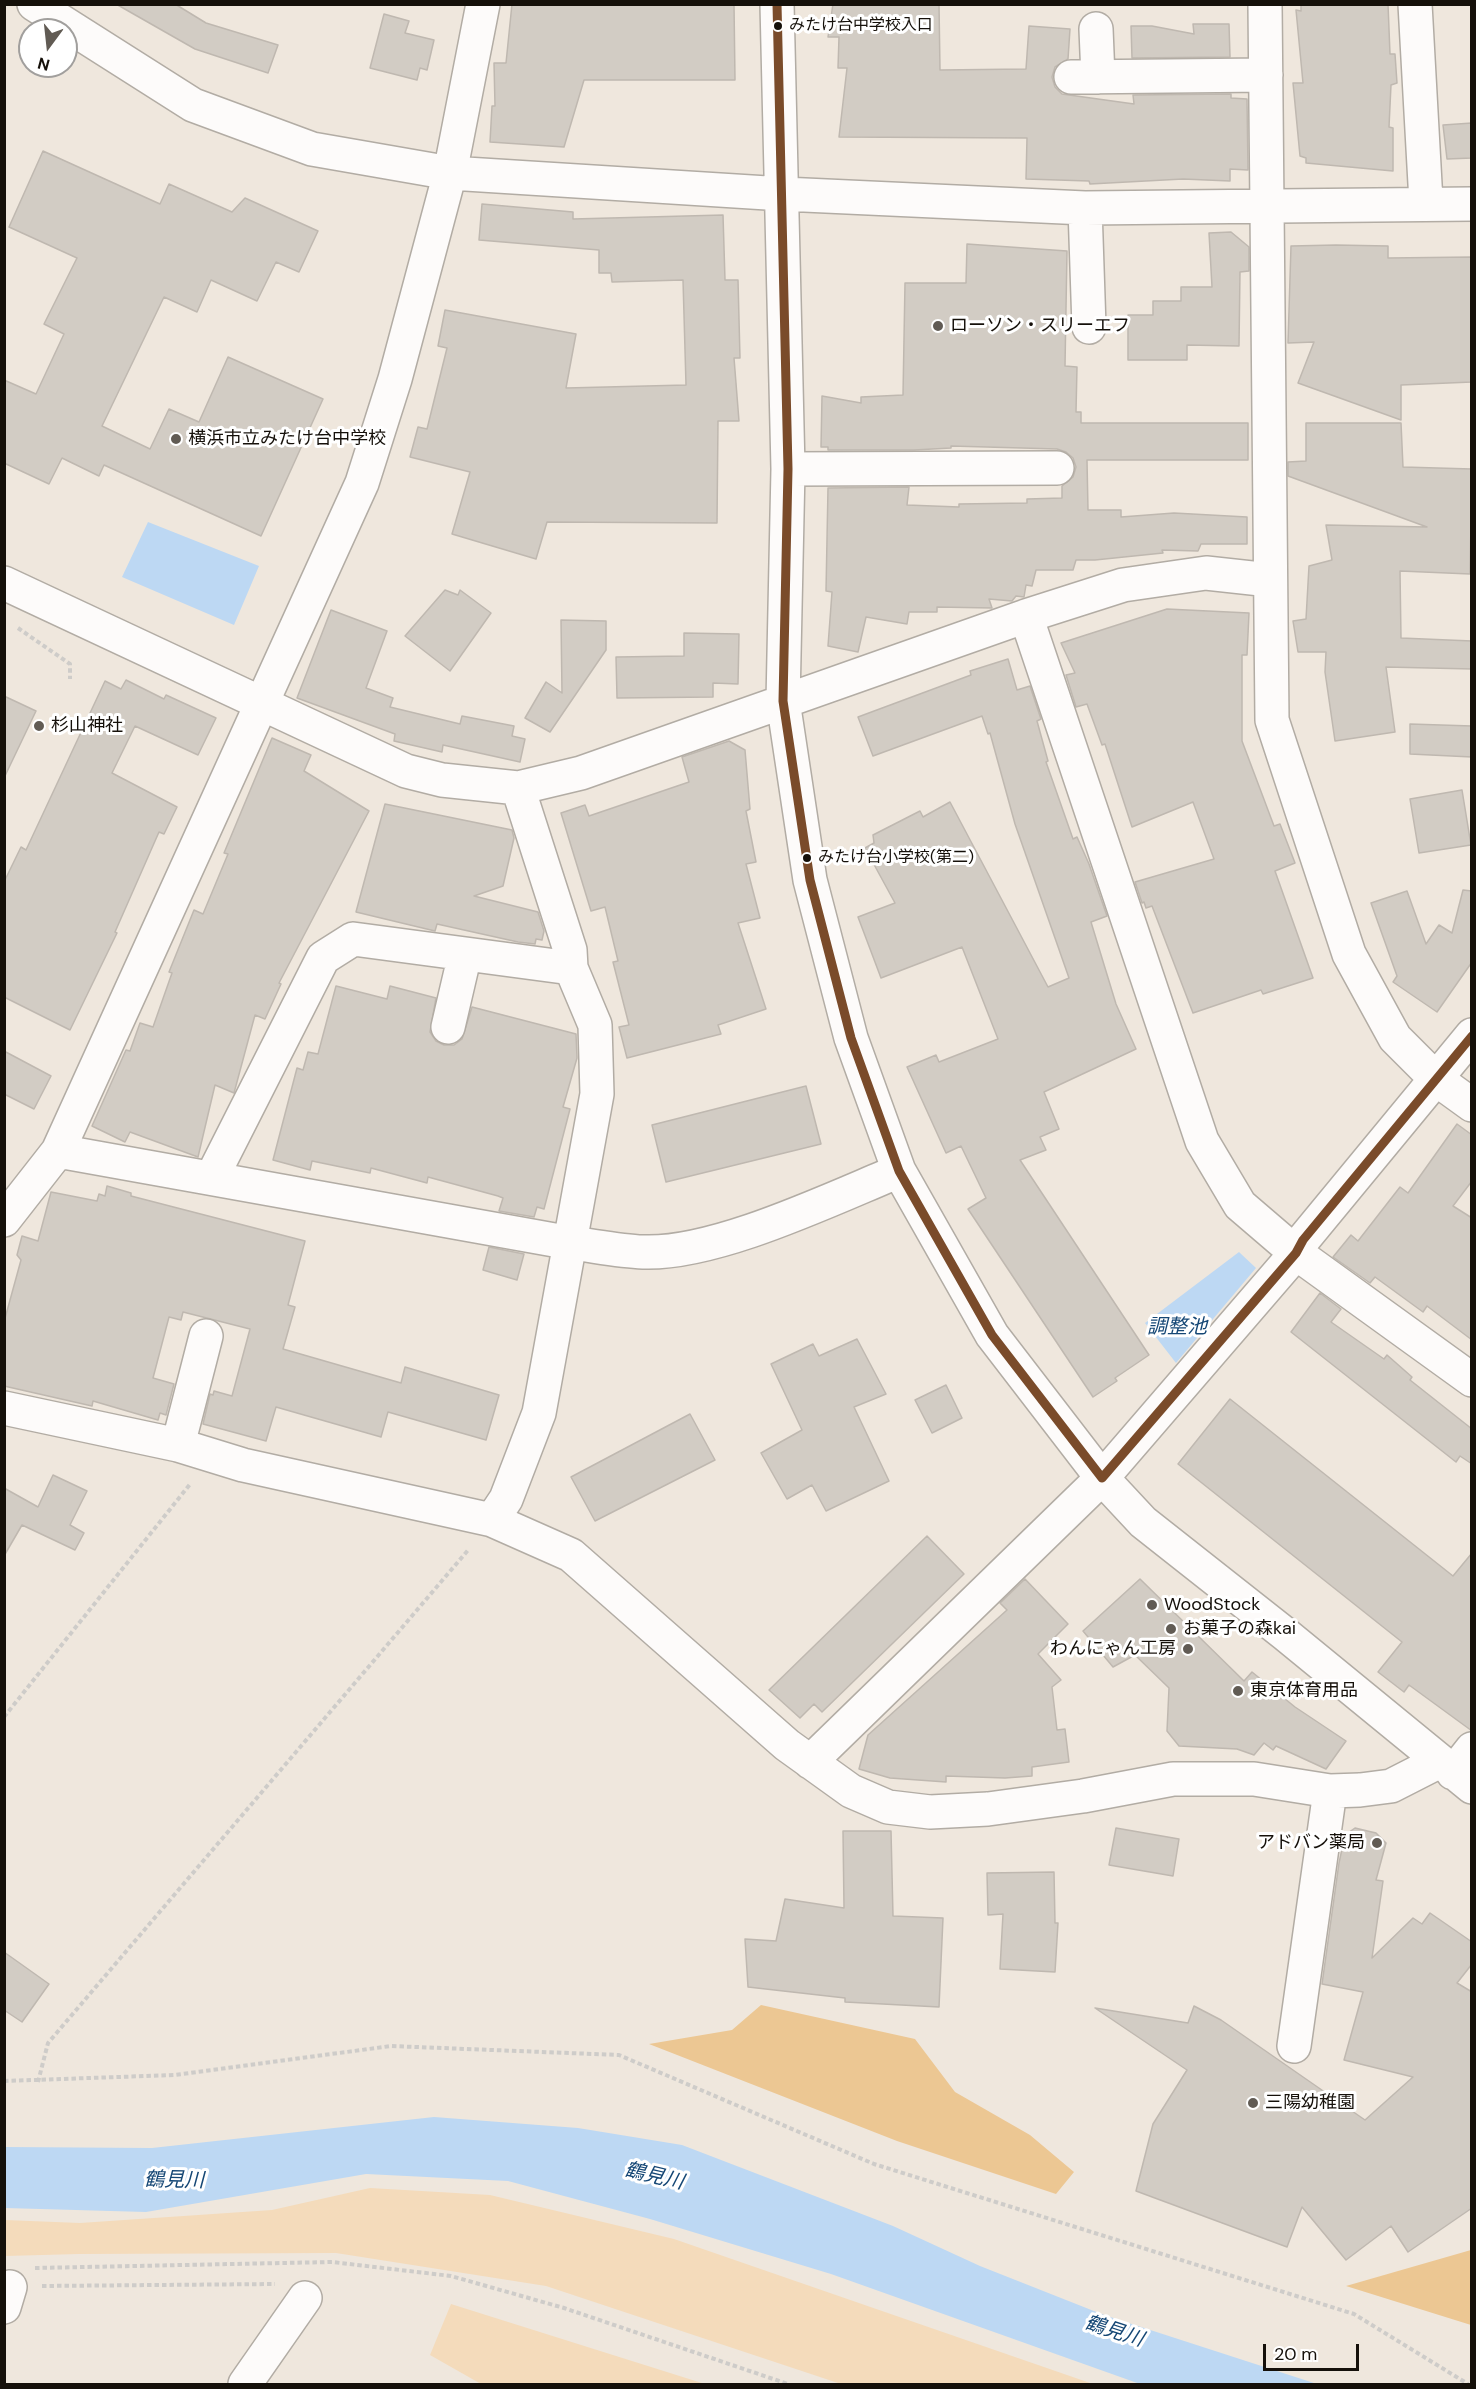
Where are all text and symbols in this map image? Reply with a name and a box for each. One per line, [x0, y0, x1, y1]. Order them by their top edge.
place label: みたけ台中学校入口 [789, 16, 933, 36]
north arrow [18, 18, 78, 78]
marker: みたけ台中学校入口 [772, 20, 784, 32]
text: N [35, 52, 52, 76]
place label: ローソン・スリーエフ [950, 315, 1130, 337]
marker: ローソン・スリーエフ [931, 319, 945, 333]
place label: 横浜市立みたけ台中学校 [188, 428, 386, 450]
marker: 横浜市立みたけ台中学校 [169, 432, 183, 446]
place label: 杉山神社 [51, 715, 123, 737]
marker: 杉山神社 [32, 719, 46, 733]
place label: みたけ台小学校(第二) [818, 848, 974, 868]
marker: みたけ台小学校(第二) [801, 852, 813, 864]
water label: 調整池 [1147, 1316, 1207, 1340]
place label: WoodStock [1164, 1594, 1260, 1616]
marker: WoodStock [1145, 1598, 1159, 1612]
place label: お菓子の森kai [1183, 1618, 1296, 1640]
marker: お菓子の森kai [1164, 1622, 1178, 1636]
place label: わんにゃん工房 [1050, 1638, 1176, 1660]
marker: わんにゃん工房 [1181, 1642, 1195, 1656]
place label: 東京体育用品 [1250, 1680, 1358, 1702]
marker: 東京体育用品 [1231, 1684, 1245, 1698]
place label: アドバン薬局 [1257, 1832, 1365, 1854]
marker: アドバン薬局 [1370, 1836, 1384, 1850]
place label: 三陽幼稚園 [1265, 2092, 1355, 2114]
marker: 三陽幼稚園 [1246, 2096, 1260, 2110]
water label: 鶴見川 [622, 2159, 686, 2195]
water label: 鶴見川 [144, 2168, 204, 2194]
water label: 鶴見川 [1082, 2311, 1146, 2353]
scale bar [1266, 2332, 1362, 2370]
text: 20 m [1274, 2342, 1317, 2366]

